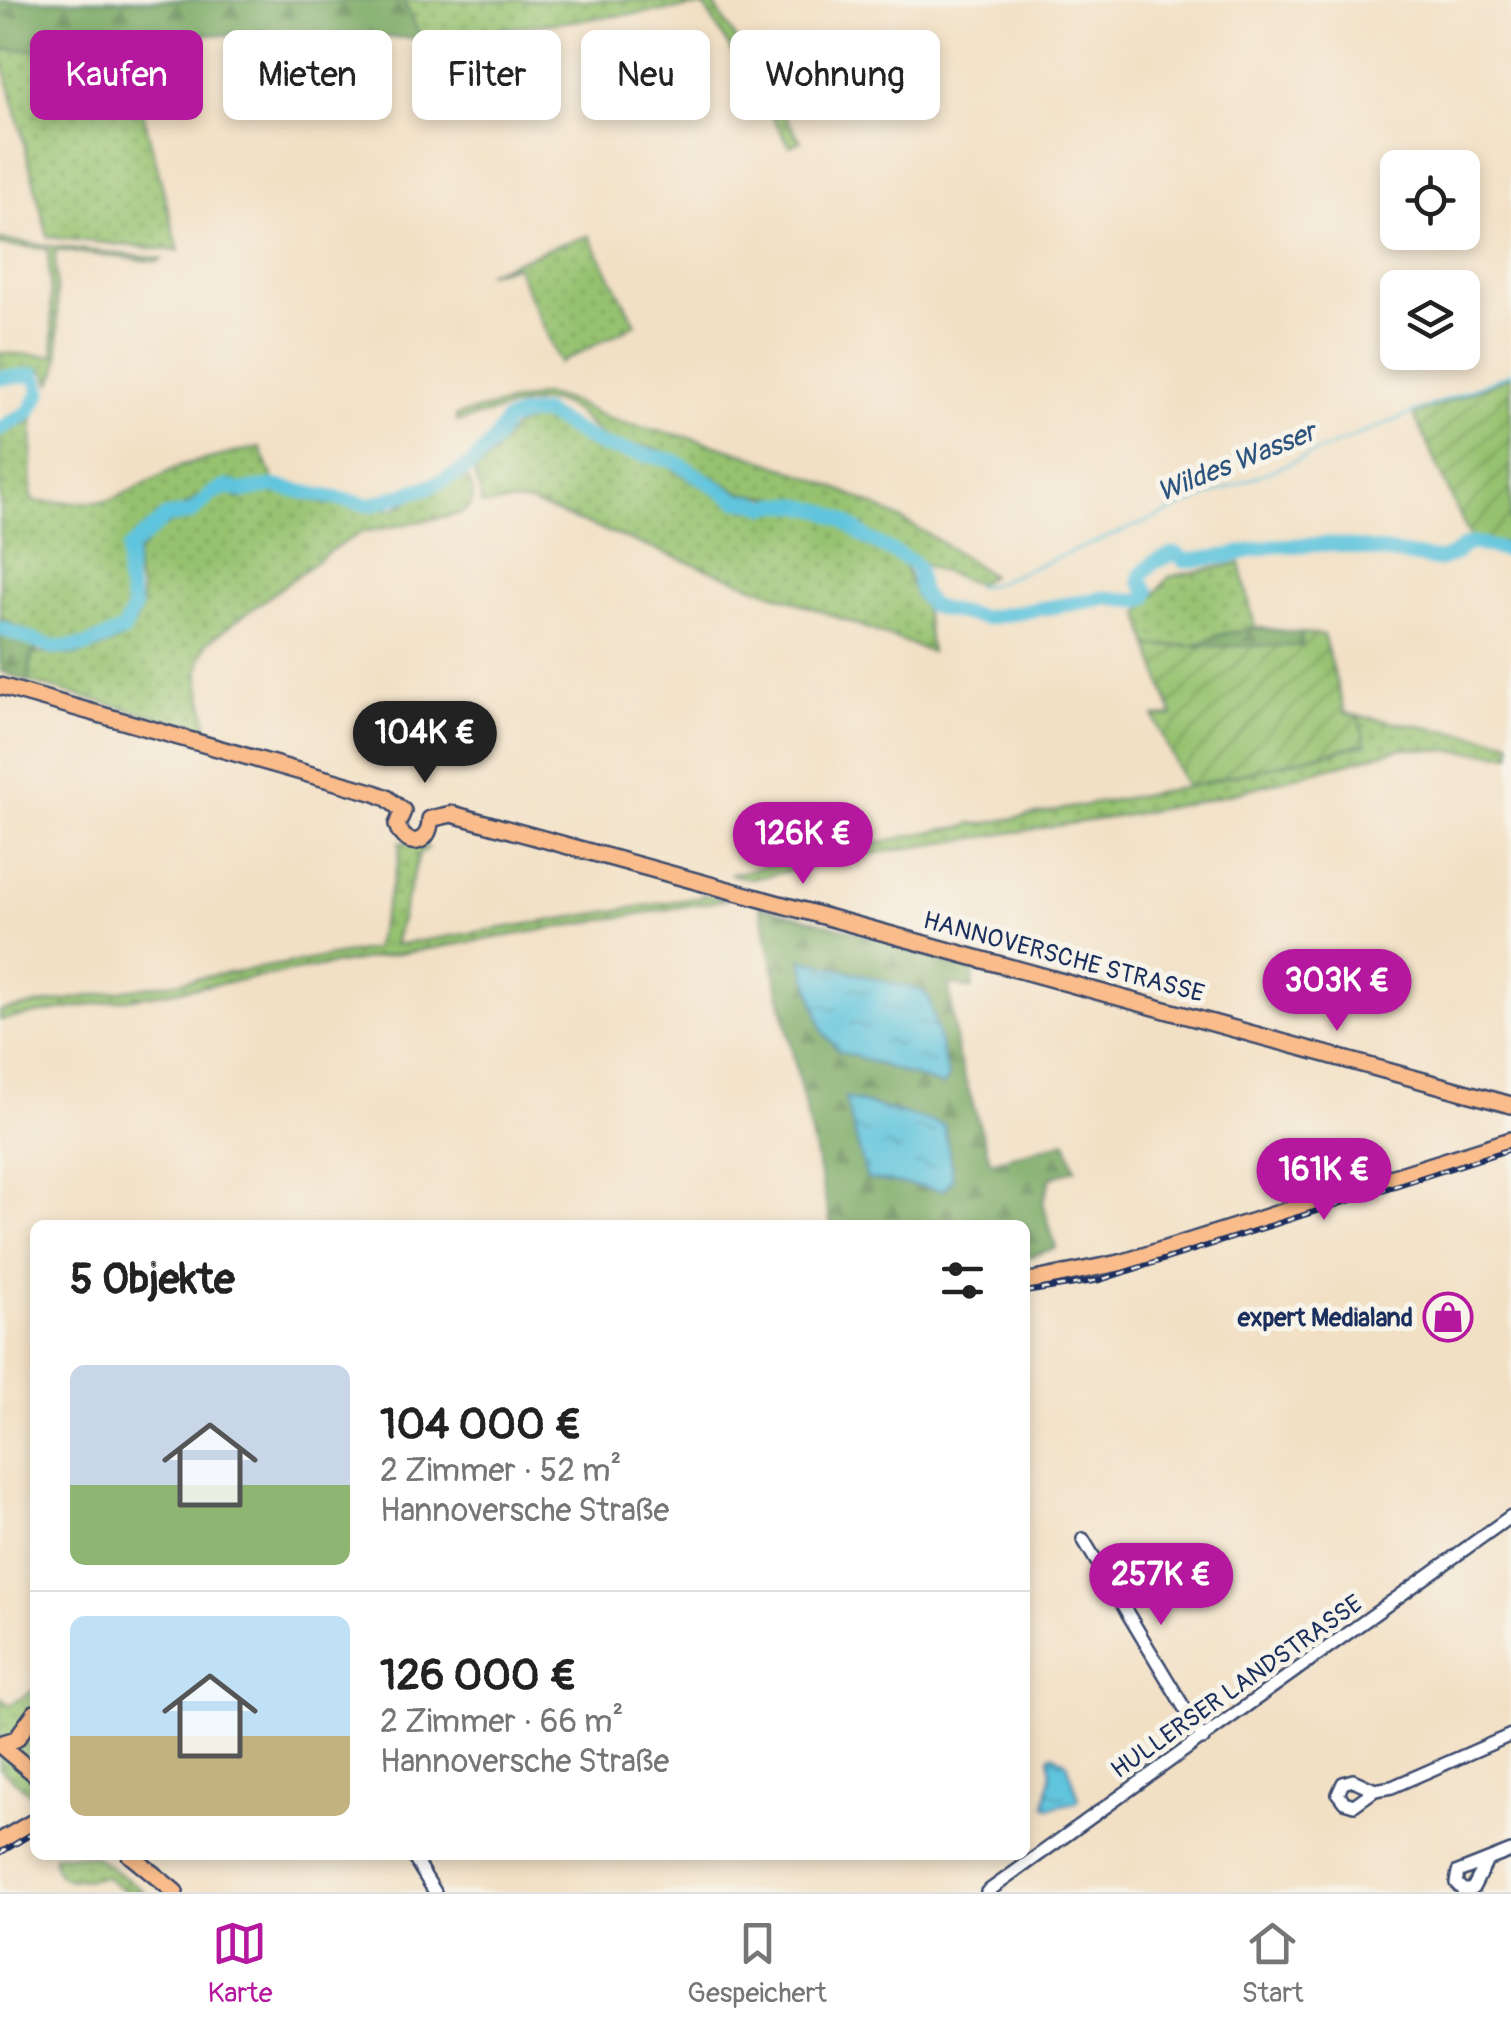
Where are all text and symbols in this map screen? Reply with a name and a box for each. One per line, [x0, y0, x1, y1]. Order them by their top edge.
chip: Kaufen [30, 30, 203, 120]
chip: Mieten [223, 30, 392, 120]
chip: Filter [412, 30, 561, 120]
chip: Neu [581, 30, 710, 120]
chip: Wohnung [730, 30, 940, 120]
map controls [1380, 150, 1480, 370]
button: locate [1380, 150, 1480, 250]
button: layers [1380, 270, 1480, 370]
water label: Wildes Wasser [1152, 414, 1324, 510]
pin: 104K € [344, 701, 506, 786]
text: 104K € [375, 713, 475, 753]
pin: 126K € [722, 802, 884, 887]
text: 126K € [755, 814, 851, 854]
street label: HANNOVERSCHE STRASSE [920, 905, 1208, 1010]
pin: 303K € [1256, 949, 1418, 1034]
text: 303K € [1285, 961, 1389, 1001]
pin: 161K € [1243, 1138, 1405, 1223]
text: 161K € [1278, 1150, 1370, 1190]
icon: filters [935, 1253, 990, 1308]
text: 5 Objekte [70, 1254, 235, 1306]
shop icon: expert Medialand [1422, 1291, 1474, 1343]
place label: expert Medialand [1237, 1303, 1413, 1334]
text: 104 000 € [380, 1399, 581, 1451]
icon: home [150, 1405, 270, 1525]
text: 2 Zimmer · 52 m² [380, 1451, 621, 1491]
text: Hannoversche Straße [380, 1491, 669, 1531]
pin: 257K € [1080, 1543, 1242, 1628]
text: 257K € [1111, 1555, 1211, 1595]
street label: HULLERSER LANDSTRASSE [1105, 1589, 1369, 1786]
text: 126 000 € [380, 1650, 576, 1702]
icon: home [150, 1656, 270, 1776]
text: 2 Zimmer · 66 m² [380, 1702, 623, 1742]
text: Hannoversche Straße [380, 1742, 669, 1782]
tab: Karte [207, 1916, 272, 2011]
tab: Gespeichert [687, 1916, 827, 2011]
tab: Start [1242, 1916, 1304, 2011]

